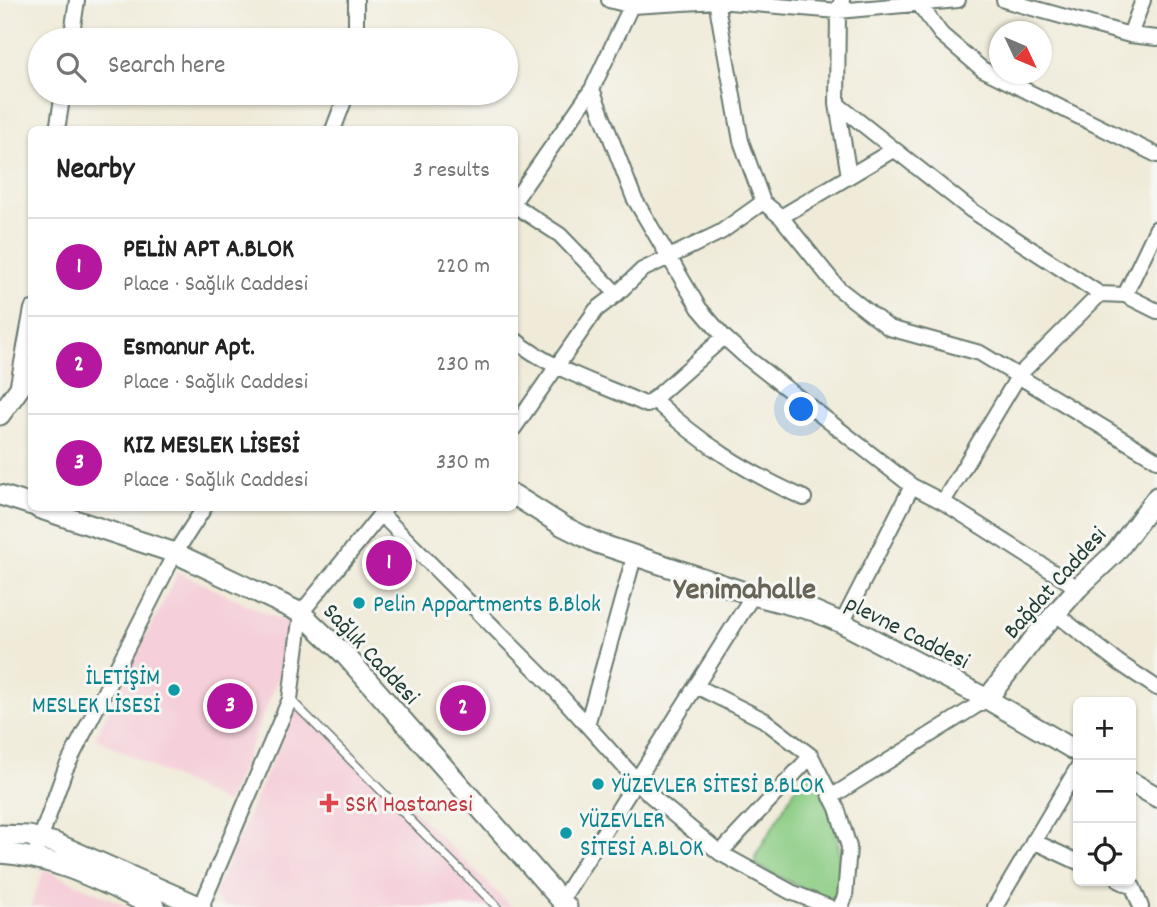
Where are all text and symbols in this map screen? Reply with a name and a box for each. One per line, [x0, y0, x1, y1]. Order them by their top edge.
north arrow [989, 21, 1052, 84]
search box [28, 28, 518, 105]
icon: search [52, 48, 90, 86]
text: Search here [108, 48, 226, 85]
text: Nearby [56, 150, 134, 193]
text: 3 results [413, 155, 490, 188]
text: PELİN APT A.BLOK [123, 232, 294, 269]
text: 1 [76, 251, 82, 284]
text: 220 m [436, 251, 490, 284]
text: Place · Sağlık Caddesi [123, 269, 308, 302]
text: Esmanur Apt. [123, 330, 255, 367]
text: 2 [74, 349, 84, 382]
text: 230 m [436, 349, 490, 382]
text: Place · Sağlık Caddesi [123, 367, 308, 400]
your location [784, 392, 818, 426]
text: KIZ MESLEK LİSESİ [123, 428, 299, 465]
text: 3 [74, 447, 84, 480]
text: 330 m [436, 447, 490, 480]
text: Place · Sağlık Caddesi [123, 465, 308, 498]
street label: Bağdat Caddesi [997, 520, 1116, 648]
pin: 1 [366, 537, 412, 589]
district label: Yenimahalle [673, 569, 816, 615]
street label: plevne Caddesi [839, 588, 975, 680]
place label: Pelin Appartments B.Blok [373, 589, 601, 623]
marker: Pelin Appartments B.Blok [351, 595, 367, 611]
street label: Sağlık Caddesi [314, 596, 426, 714]
place label: İLETİŞİM MESLEK LİSESİ [32, 662, 160, 724]
pin: 3 [207, 680, 253, 732]
marker: İLETİŞİM MESLEK LİSESİ [166, 682, 182, 698]
pin: 2 [440, 682, 486, 734]
map controls [1073, 697, 1136, 886]
button: + [1073, 697, 1136, 760]
button: − [1073, 760, 1136, 823]
place label: YÜZEVLER SİTESİ B.BLOK [612, 770, 825, 804]
marker: YÜZEVLER SİTESİ B.BLOK [590, 776, 606, 792]
place label: SSK Hastanesi [345, 789, 473, 823]
marker: SSK Hastanesi [319, 793, 339, 813]
place label: YÜZEVLER SİTESİ A.BLOK [580, 805, 704, 867]
button: locate [1073, 823, 1136, 886]
marker: YÜZEVLER SİTESİ A.BLOK [558, 825, 574, 841]

